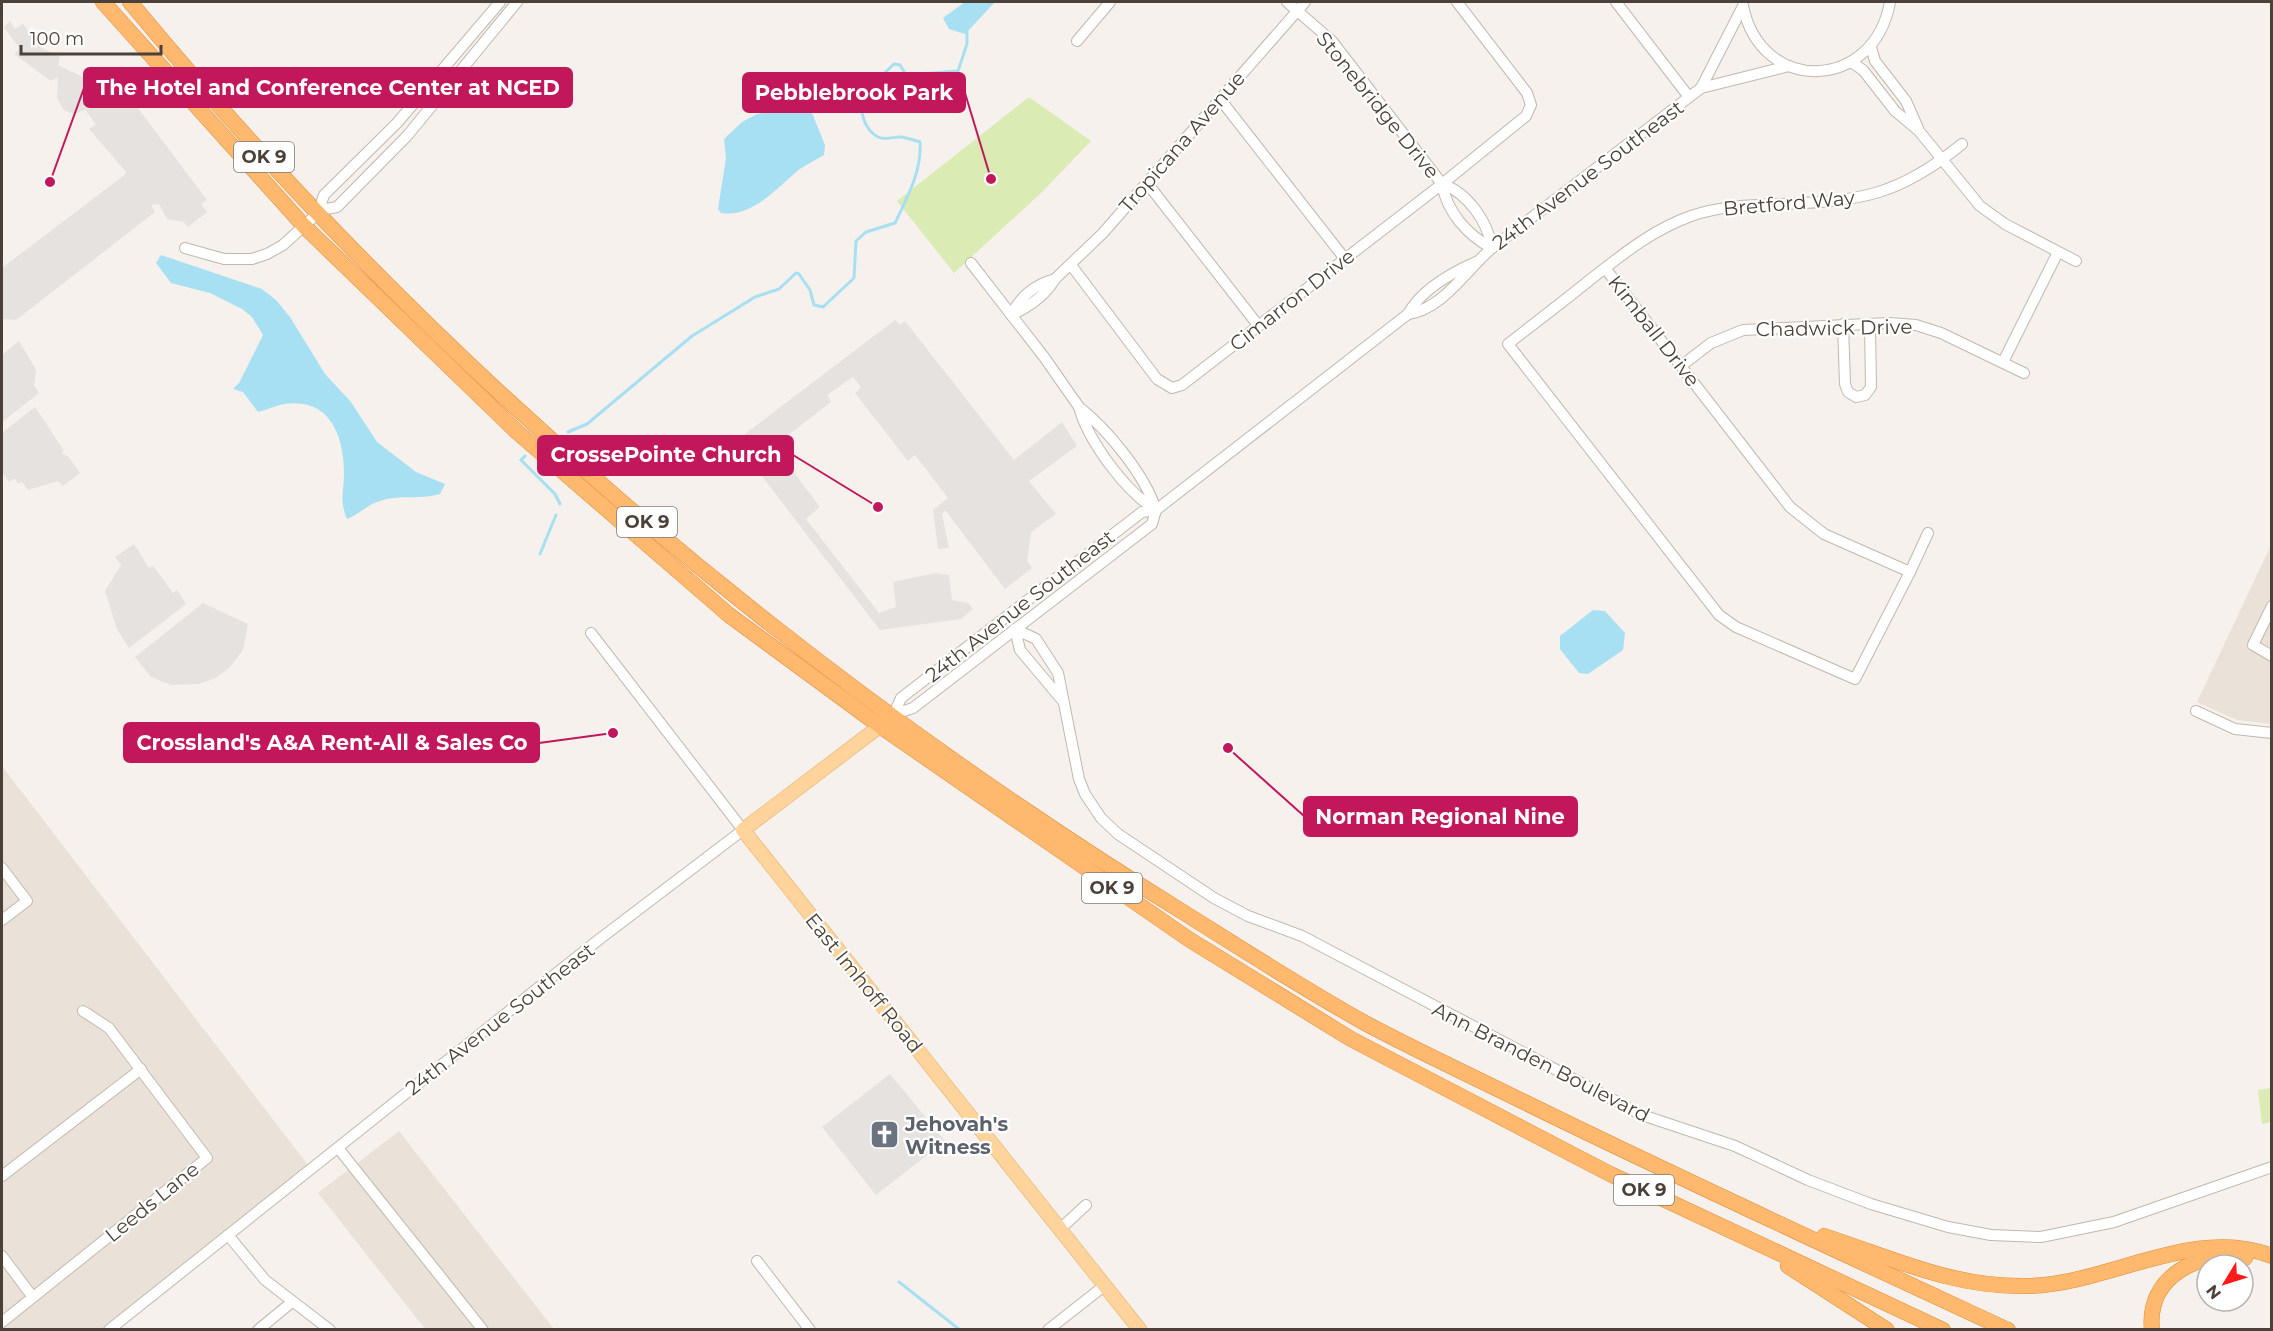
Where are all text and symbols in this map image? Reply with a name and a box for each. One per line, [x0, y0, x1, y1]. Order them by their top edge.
scale bar [21, 18, 160, 56]
street label: Stonebridge Drive [1311, 27, 1445, 183]
text: 100 m [30, 28, 84, 50]
street label: Tropicana Avenue [1114, 66, 1250, 218]
callout: The Hotel and Conference Center at NCED [84, 68, 572, 107]
callout: Pebblebrook Park [743, 73, 965, 112]
text: The Hotel and Conference Center at NCED [96, 75, 560, 100]
text: Pebblebrook Park [755, 80, 953, 105]
street label: 24th Avenue Southeast [1488, 95, 1688, 255]
road number: OK 9 [234, 142, 294, 172]
street label: Bretford Way [1722, 185, 1856, 221]
street label: Cimarron Drive [1225, 244, 1359, 356]
street label: Kimball Drive [1603, 271, 1705, 391]
street label: Chadwick Drive [1755, 315, 1913, 341]
callout: CrossePointe Church [538, 436, 793, 475]
text: CrossePointe Church [551, 442, 781, 467]
road number: OK 9 [617, 507, 677, 537]
street label: 24th Avenue Southeast [921, 525, 1119, 687]
callout: Crossland's A&A Rent-All & Sales Co [124, 723, 539, 762]
text: Crossland's A&A Rent-All & Sales Co [136, 730, 528, 755]
callout: Norman Regional Nine [1304, 797, 1577, 836]
text: Norman Regional Nine [1315, 804, 1565, 829]
road number: OK 9 [1082, 873, 1142, 903]
street label: East Imhoff Road [800, 908, 928, 1058]
street label: 24th Avenue Southeast [401, 938, 599, 1100]
street label: Ann Branden Boulevard [1428, 997, 1654, 1127]
place label: Jehovah's Witness [904, 1112, 1008, 1159]
church icon: Jehovah's Witness [868, 1119, 900, 1151]
street label: Leeds Lane [100, 1157, 204, 1247]
road number: OK 9 [1614, 1175, 1674, 1205]
north arrow [2195, 1253, 2255, 1313]
text: N [2202, 1281, 2225, 1303]

